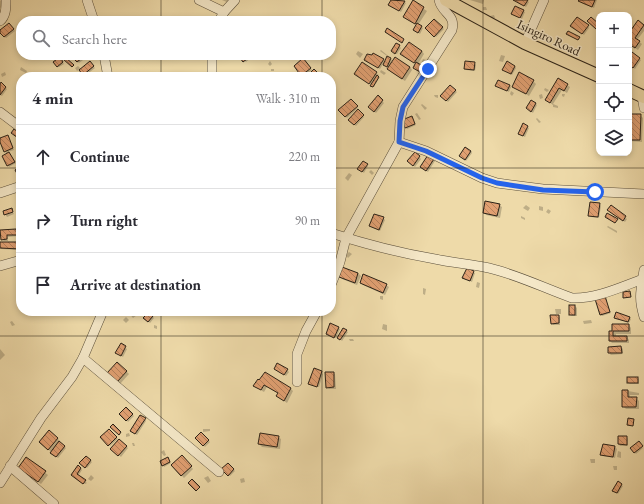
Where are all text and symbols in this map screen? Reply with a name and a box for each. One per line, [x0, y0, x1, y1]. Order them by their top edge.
map controls [596, 12, 632, 156]
button: + [596, 12, 632, 48]
street label: Isingiro Road [514, 15, 584, 60]
search box [16, 16, 336, 60]
icon: search [30, 27, 52, 49]
text: Search here [62, 29, 127, 48]
button: − [596, 48, 632, 84]
route end [419, 60, 437, 78]
button: locate [596, 84, 632, 120]
text: 4 min [32, 87, 73, 109]
text: Walk · 310 m [256, 90, 320, 107]
button: layers [596, 120, 632, 156]
icon: ahead [32, 146, 54, 168]
text: Continue [70, 147, 130, 166]
text: 220 m [289, 148, 320, 165]
route start [586, 183, 604, 201]
icon: right [32, 210, 54, 232]
text: Turn right [70, 211, 138, 230]
text: 90 m [295, 212, 320, 229]
icon: arrive [32, 274, 54, 296]
text: Arrive at destination [70, 275, 201, 294]

